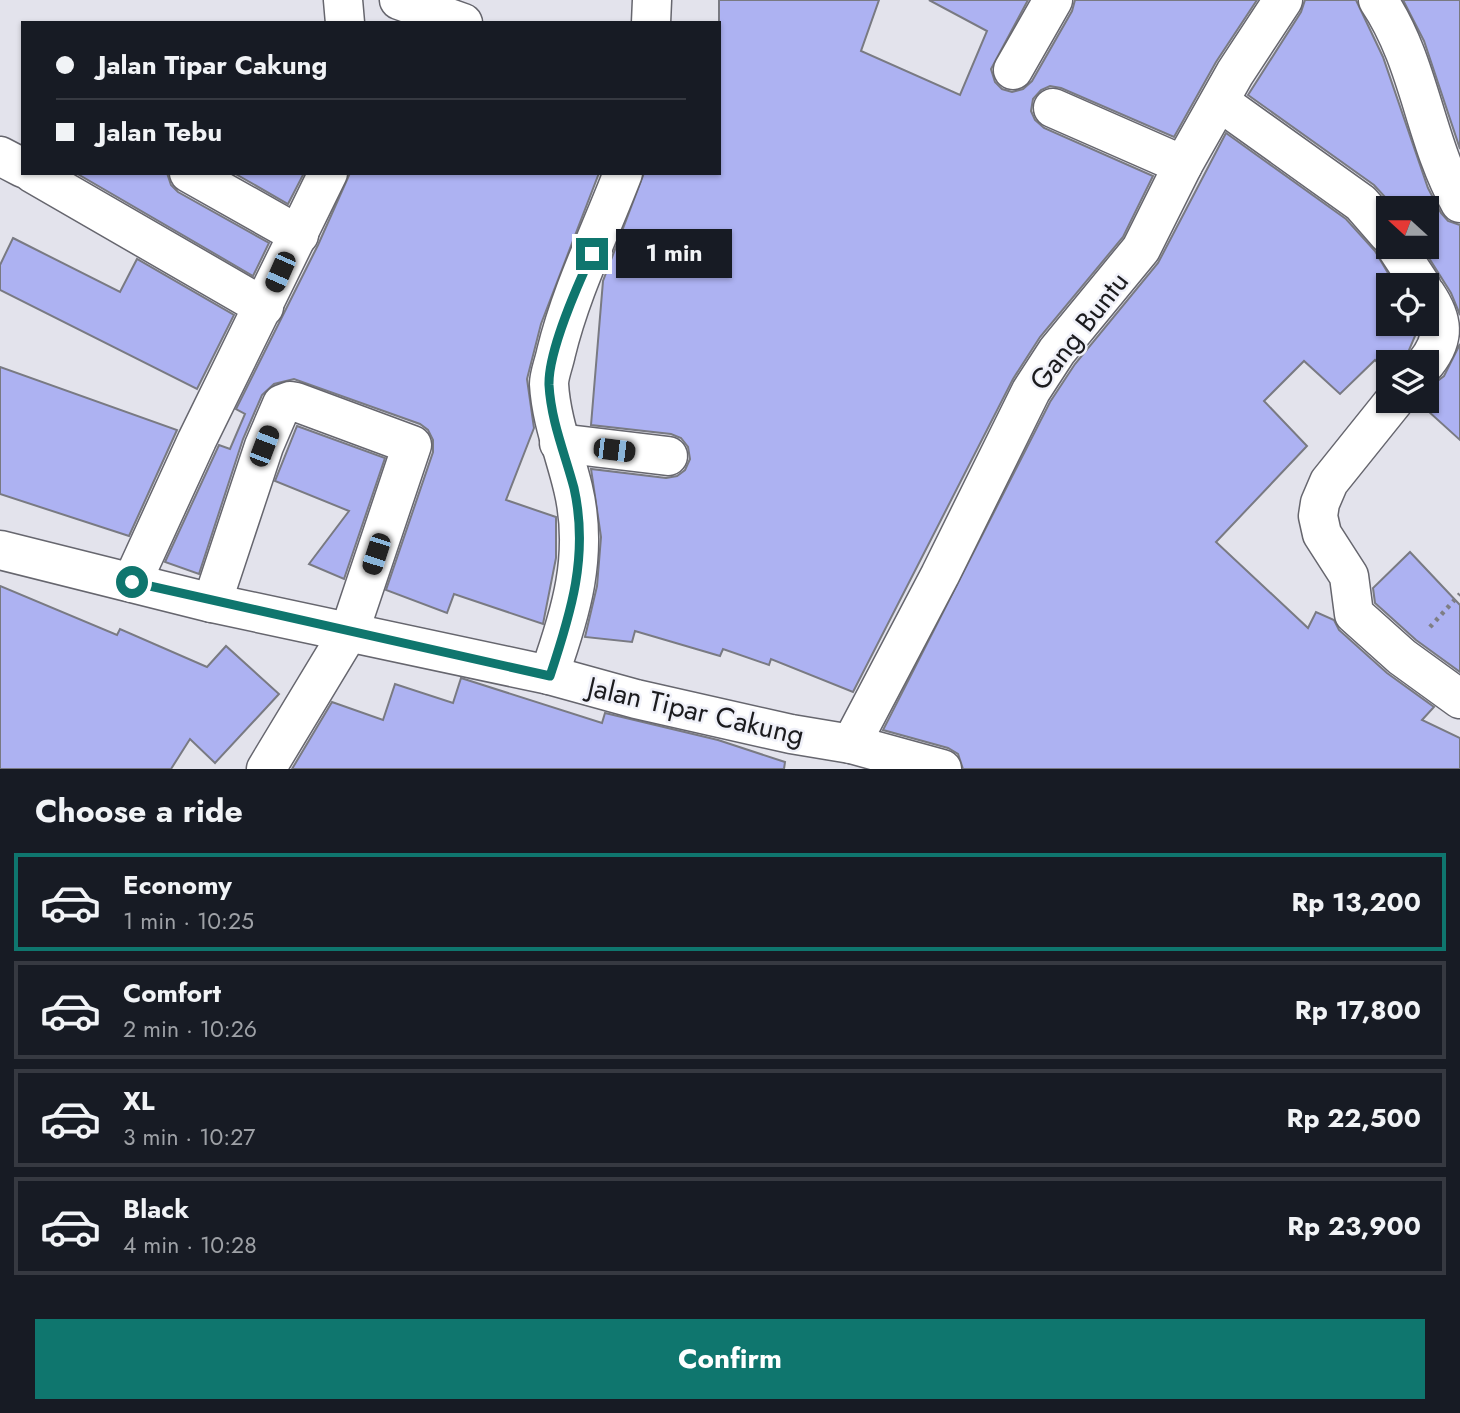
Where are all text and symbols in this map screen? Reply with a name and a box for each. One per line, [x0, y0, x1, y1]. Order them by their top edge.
text: Jalan Tipar Cakung [98, 46, 327, 84]
text: Jalan Tebu [98, 113, 222, 151]
north arrow [1376, 196, 1438, 259]
map controls [1376, 196, 1439, 413]
callout: 1 min [616, 230, 732, 278]
text: 1 min [645, 236, 703, 270]
route end [576, 238, 608, 270]
car [262, 249, 299, 295]
street label: Gang Buntu [1020, 263, 1138, 399]
button: locate [1376, 273, 1439, 336]
button: layers [1376, 350, 1439, 413]
car [247, 423, 282, 469]
car [592, 437, 637, 463]
car [360, 531, 393, 577]
route start [116, 566, 148, 598]
street label: Jalan Tipar Cakung [580, 665, 808, 756]
text: Choose a ride [35, 788, 243, 834]
text: Economy [123, 866, 232, 904]
icon: car [39, 871, 102, 934]
text: Rp 13,200 [1291, 883, 1421, 921]
text: 1 min · 10:25 [123, 904, 254, 938]
text: Comfort [123, 974, 221, 1012]
icon: car [39, 979, 102, 1042]
text: Rp 17,800 [1295, 991, 1421, 1029]
text: 2 min · 10:26 [123, 1012, 257, 1046]
text: XL [123, 1082, 155, 1120]
icon: car [39, 1087, 102, 1150]
text: Rp 22,500 [1287, 1099, 1421, 1137]
text: 3 min · 10:27 [123, 1120, 255, 1154]
text: Black [123, 1190, 189, 1228]
icon: car [39, 1195, 102, 1258]
text: Rp 23,900 [1287, 1207, 1421, 1245]
text: 4 min · 10:28 [123, 1228, 257, 1262]
button: Confirm [35, 1319, 1425, 1399]

